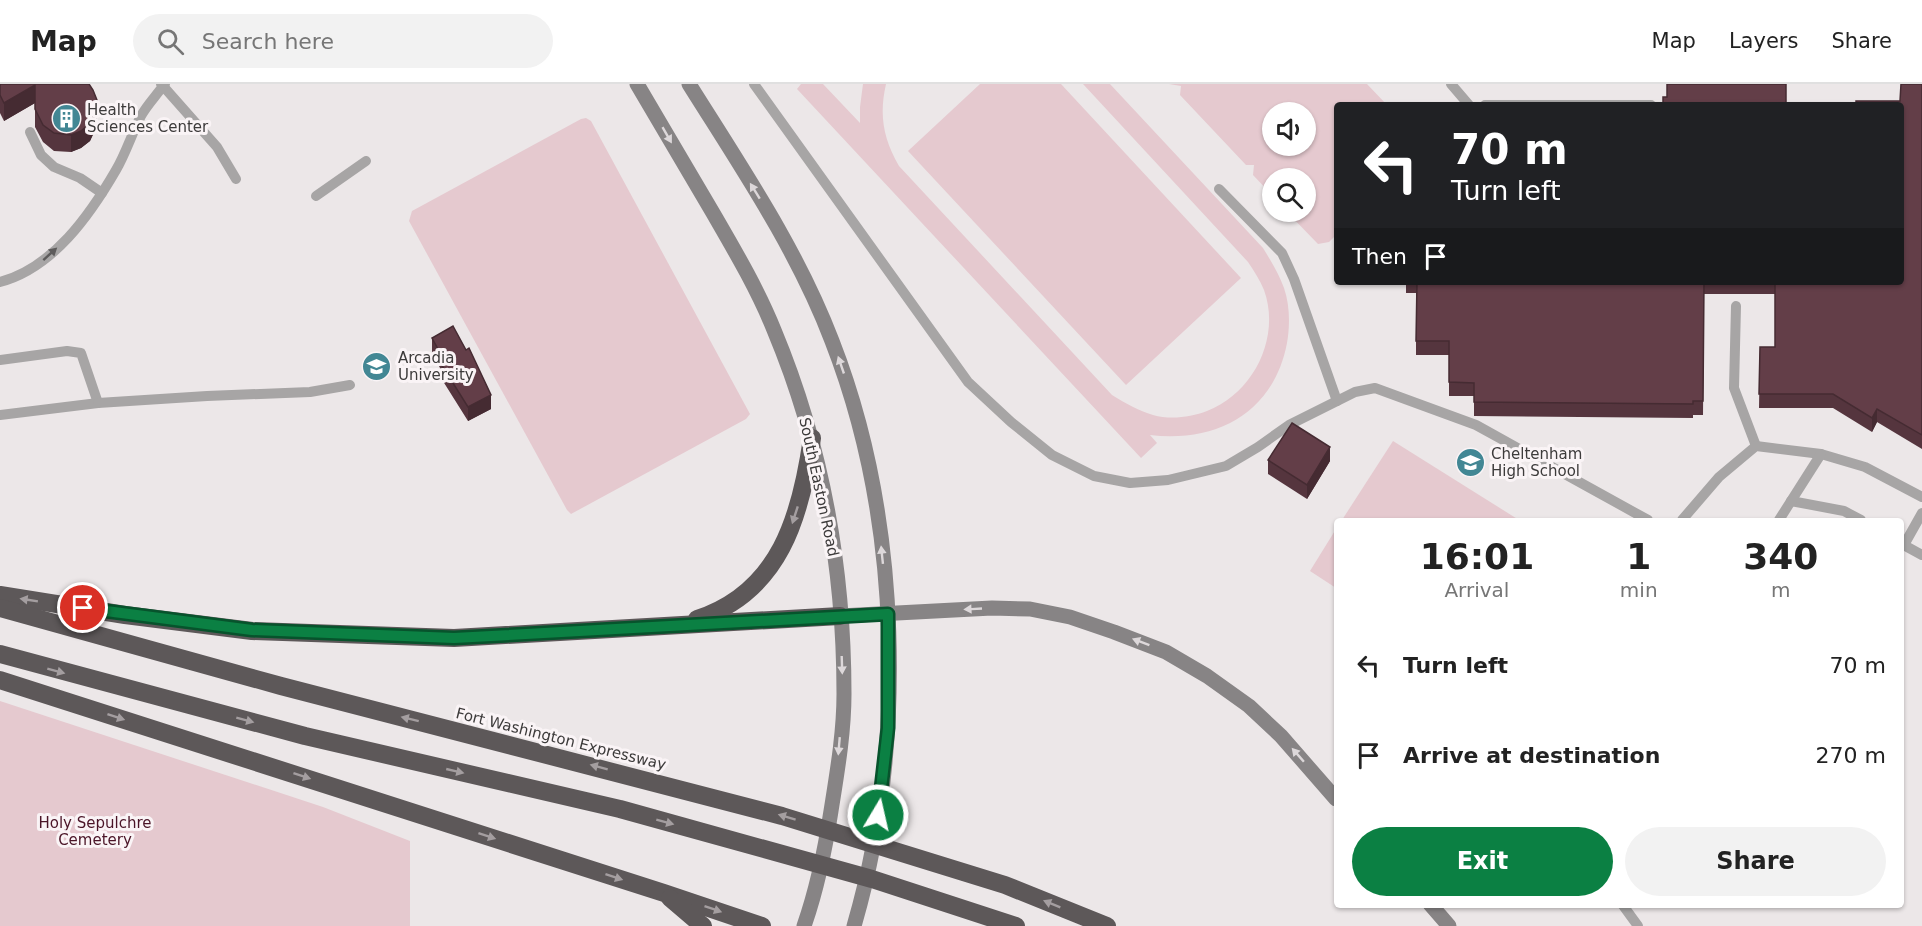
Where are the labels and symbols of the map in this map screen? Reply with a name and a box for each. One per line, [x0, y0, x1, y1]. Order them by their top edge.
place label: Health Sciences Center [87, 101, 209, 136]
building icon: Health Sciences Center [50, 103, 82, 135]
one-way arrow [661, 126, 671, 143]
one-way arrow [750, 182, 761, 199]
one-way arrow [42, 248, 57, 261]
place label: Arcadia University [398, 349, 474, 384]
school or university icon: Arcadia University [361, 351, 393, 383]
one-way arrow [835, 356, 845, 374]
street label: South Easton Road [795, 416, 843, 558]
place label: Cheltenham High School [1491, 445, 1582, 480]
school or university icon: Cheltenham High School [1454, 447, 1486, 479]
one-way arrow [790, 506, 800, 524]
one-way arrow [877, 546, 887, 565]
pin [57, 582, 108, 633]
one-way arrow [19, 595, 38, 604]
one-way arrow [964, 604, 983, 613]
one-way arrow [1132, 637, 1150, 646]
one-way arrow [838, 656, 847, 675]
one-way arrow [47, 666, 65, 676]
street label: Fort Washington Expressway [454, 704, 668, 774]
one-way arrow [107, 713, 125, 722]
one-way arrow [401, 714, 419, 724]
one-way arrow [236, 716, 254, 725]
one-way arrow [834, 737, 844, 756]
one-way arrow [1292, 748, 1305, 763]
one-way arrow [590, 762, 608, 772]
one-way arrow [446, 766, 464, 776]
one-way arrow [293, 772, 311, 781]
position arrow [846, 783, 910, 847]
one-way arrow [778, 812, 796, 821]
park label: Holy Sepulchre Cemetery [38, 814, 152, 849]
one-way arrow [656, 817, 674, 827]
one-way arrow [478, 832, 496, 841]
one-way arrow [605, 873, 623, 882]
one-way arrow [1043, 899, 1061, 909]
one-way arrow [704, 905, 722, 915]

